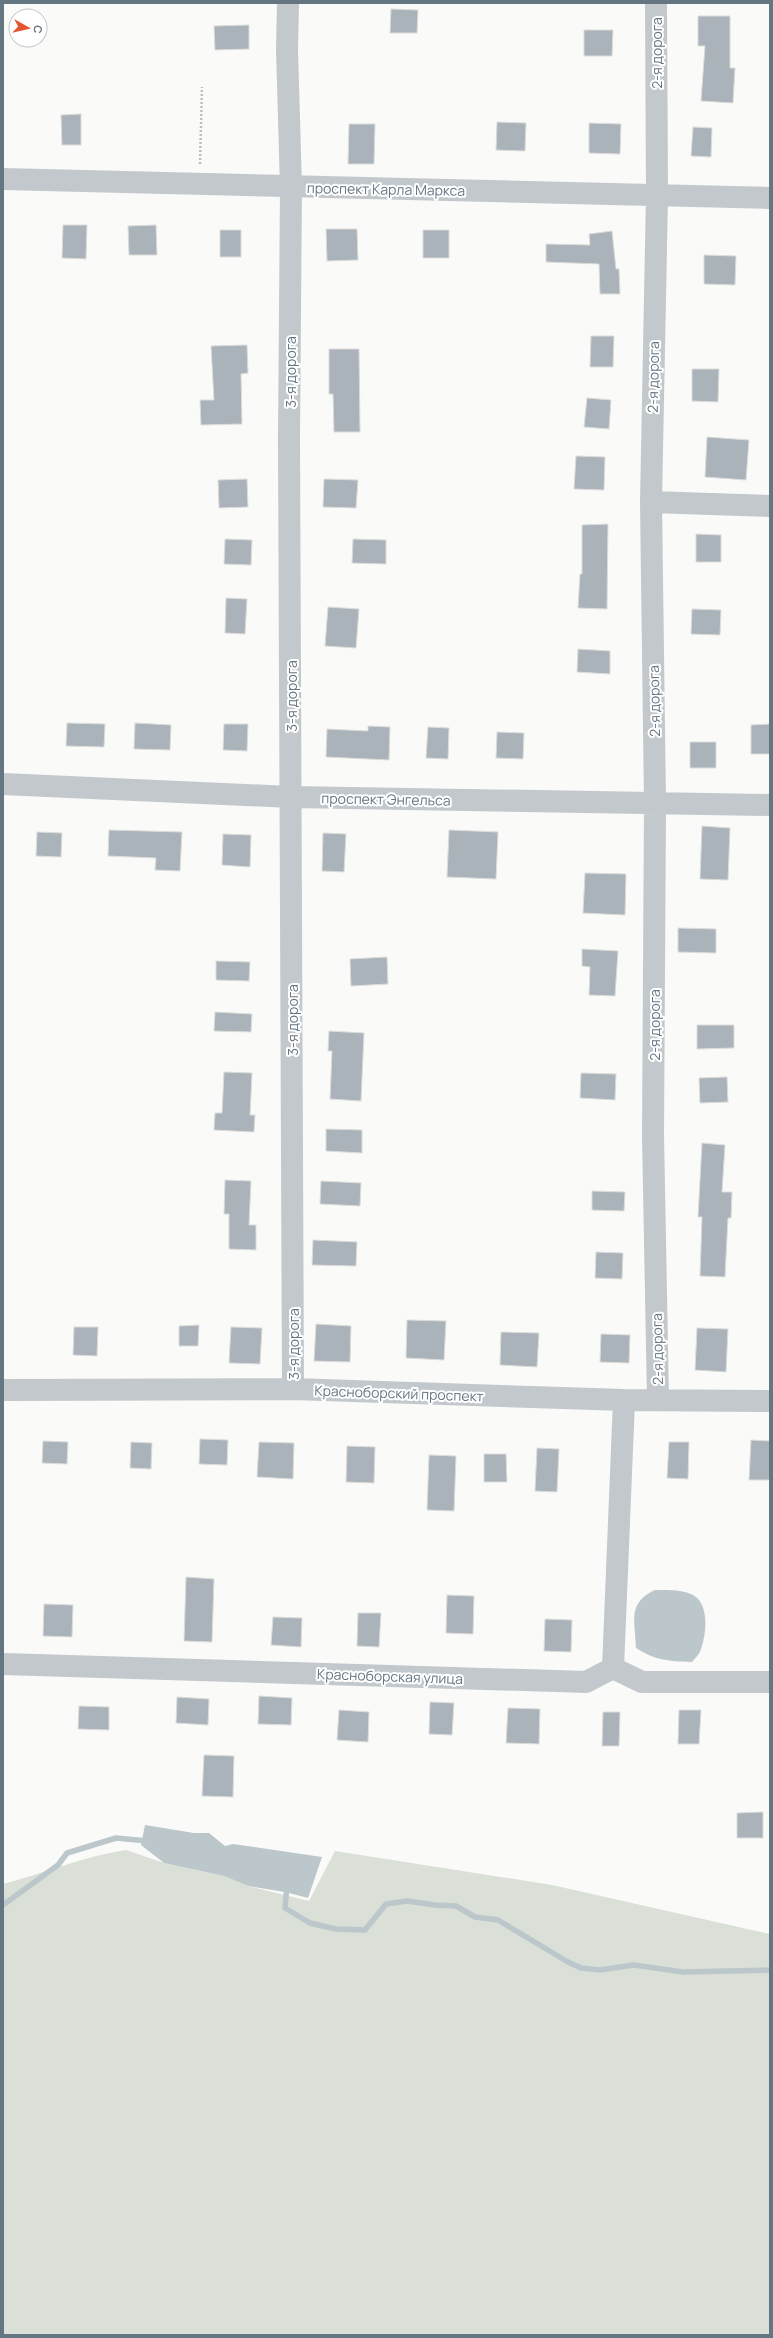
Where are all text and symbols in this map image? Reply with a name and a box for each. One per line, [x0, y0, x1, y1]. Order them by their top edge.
north arrow [8, 8, 48, 48]
street label: 2-я дорога [647, 17, 666, 89]
text: С [30, 24, 46, 35]
street label: проспект Карла Маркса [307, 178, 465, 200]
street label: 3-я дорога [281, 336, 300, 408]
street label: 2-я дорога [643, 341, 663, 413]
street label: 3-я дорога [282, 660, 301, 732]
street label: 2-я дорога [644, 665, 664, 737]
street label: проспект Энгельса [321, 788, 451, 810]
street label: 3-я дорога [283, 984, 302, 1056]
street label: 2-я дорога [645, 989, 664, 1061]
street label: 3-я дорога [284, 1308, 303, 1380]
street label: 2-я дорога [647, 1313, 667, 1385]
street label: Красноборский проспект [314, 1381, 484, 1405]
street label: Красноборская улица [317, 1664, 463, 1688]

